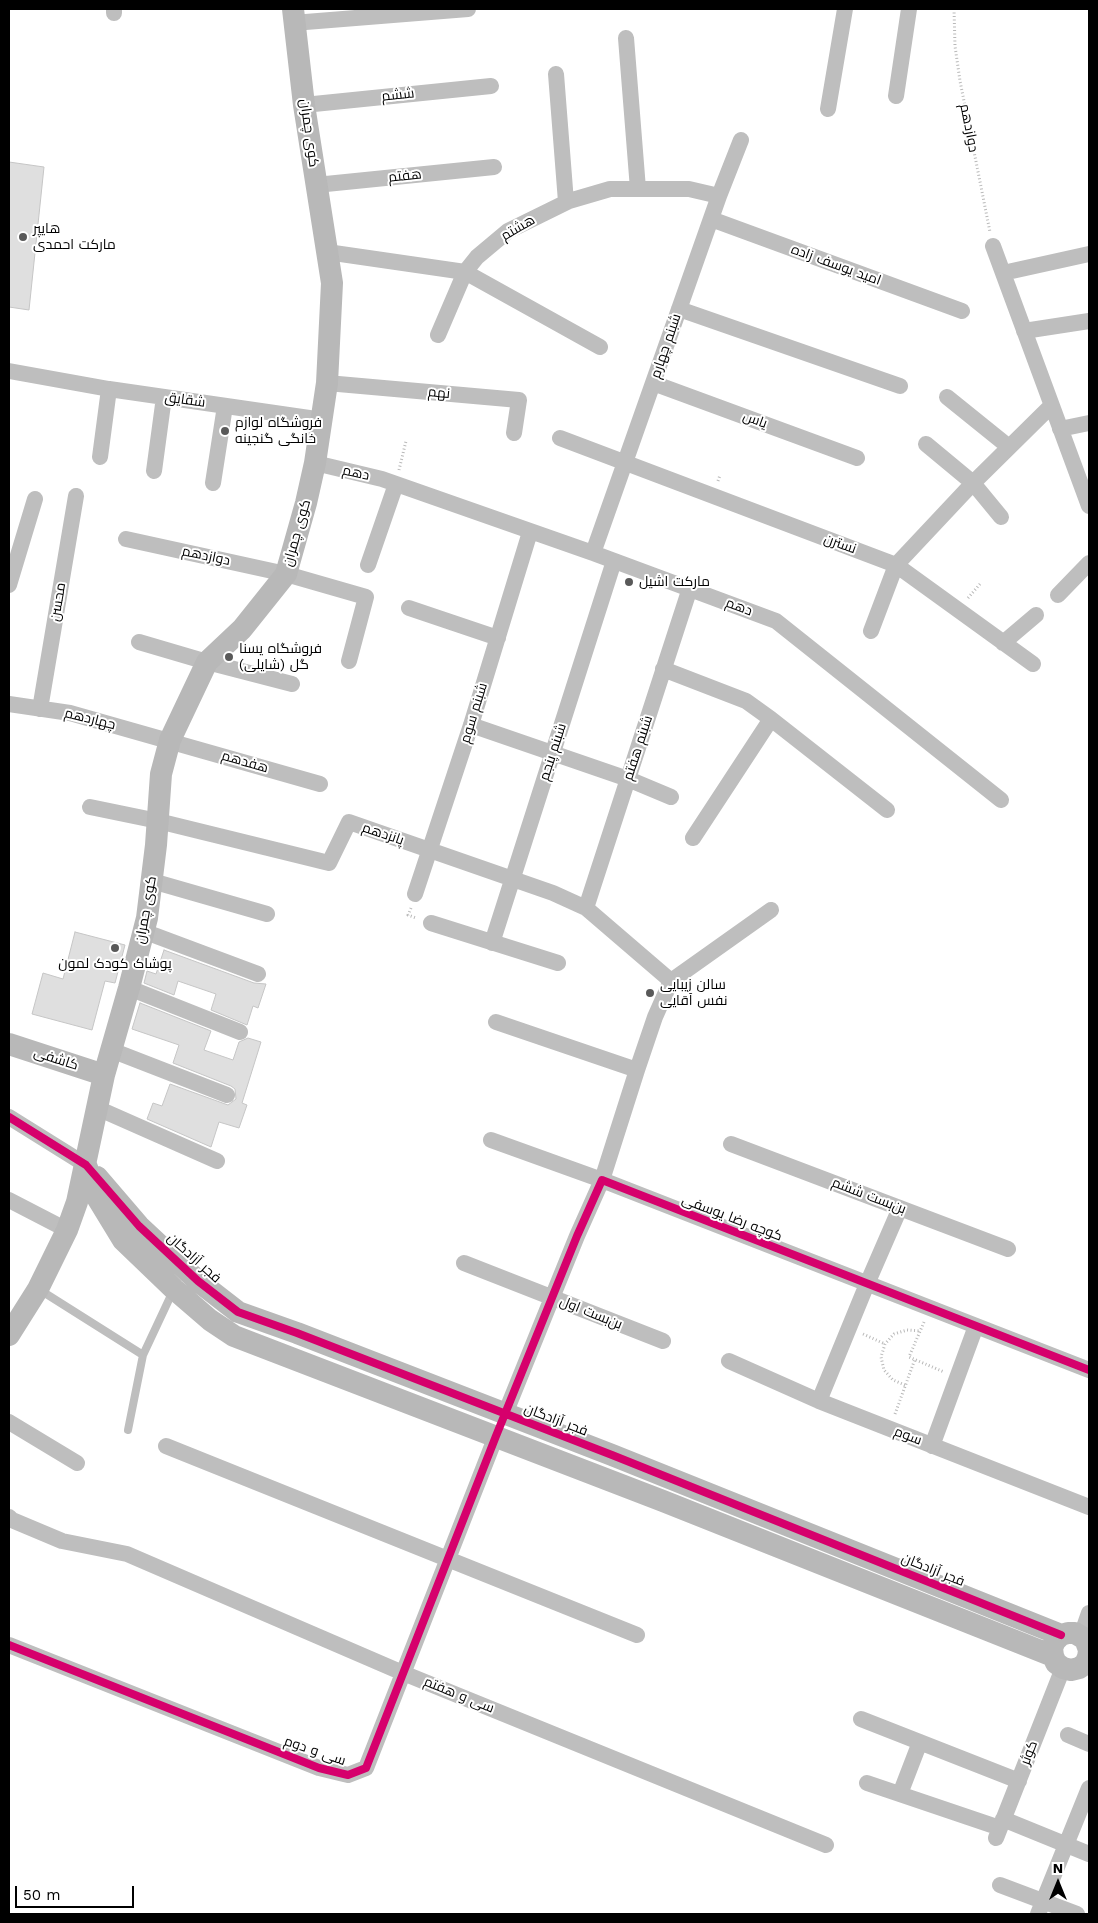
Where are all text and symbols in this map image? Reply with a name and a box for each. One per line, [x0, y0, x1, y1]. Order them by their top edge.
street label: ششم [381, 85, 415, 105]
street label: کوی چمران [296, 98, 322, 168]
street label: دوازدهم [956, 102, 982, 154]
street label: هفتم [387, 166, 423, 186]
street label: هشتم [498, 212, 538, 244]
place label: هایپر مارکت احمدی [33, 221, 116, 253]
marker: هایپر مارکت احمدی [17, 231, 29, 243]
street label: امید یوسف زاده [789, 241, 883, 289]
street label: شبنم چهارم [647, 311, 685, 381]
street label: نهم [427, 384, 451, 402]
street label: شقایق [164, 389, 206, 411]
street label: یاس [740, 408, 770, 432]
place label: فروشگاه لوازم خانگی گنجینه [235, 415, 322, 448]
marker: فروشگاه لوازم خانگی گنجینه [219, 425, 231, 437]
street label: دهم [341, 462, 371, 484]
street label: کوی چمران [279, 498, 315, 568]
street label: نسترن [821, 530, 859, 558]
street label: دوازدهم [180, 543, 232, 569]
place label: مارکت اشیل [639, 574, 710, 590]
marker: مارکت اشیل [623, 576, 635, 588]
street label: محسن [46, 581, 70, 623]
street label: دهم [723, 594, 755, 620]
place label: فروشگاه یسنا گل (شایلی) [239, 641, 322, 674]
marker: فروشگاه یسنا گل (شایلی) [223, 651, 235, 663]
street label: شبنم سوم [457, 681, 491, 745]
street label: چهاردهم [63, 705, 117, 733]
street label: شبنم هفتم [620, 713, 656, 783]
street label: شبنم پنجم [536, 721, 570, 783]
street label: هفدهم [220, 747, 270, 777]
street label: پانزدهم [360, 819, 406, 849]
street label: کوی چمران [132, 875, 160, 945]
marker: پوشاک کودک لمون [109, 942, 121, 954]
place label: پوشاک کودک لمون [58, 956, 172, 972]
place label: سالن زیبایی نفس آقایی [660, 977, 727, 1010]
marker: سالن زیبایی نفس آقایی [644, 987, 656, 999]
street label: کاشفی [32, 1044, 80, 1074]
street label: بن‌بست ششم [829, 1174, 909, 1218]
street label: کوچه رضا یوسفی [679, 1191, 785, 1245]
street label: فجر آزادگان [164, 1229, 224, 1287]
street label: بن‌بست اول [557, 1293, 625, 1333]
street label: فجر آزادگان [522, 1400, 590, 1440]
street label: سوم [892, 1423, 924, 1449]
street label: فجر آزادگان [899, 1550, 967, 1590]
street label: سی و هفتم [421, 1673, 497, 1717]
street label: سی و دوم [282, 1733, 348, 1769]
street label: کوثر [1017, 1738, 1041, 1768]
north arrow [1033, 1858, 1083, 1908]
text: N [1053, 1860, 1063, 1876]
scale bar [18, 1876, 136, 1908]
text: 50 m [23, 1886, 60, 1904]

